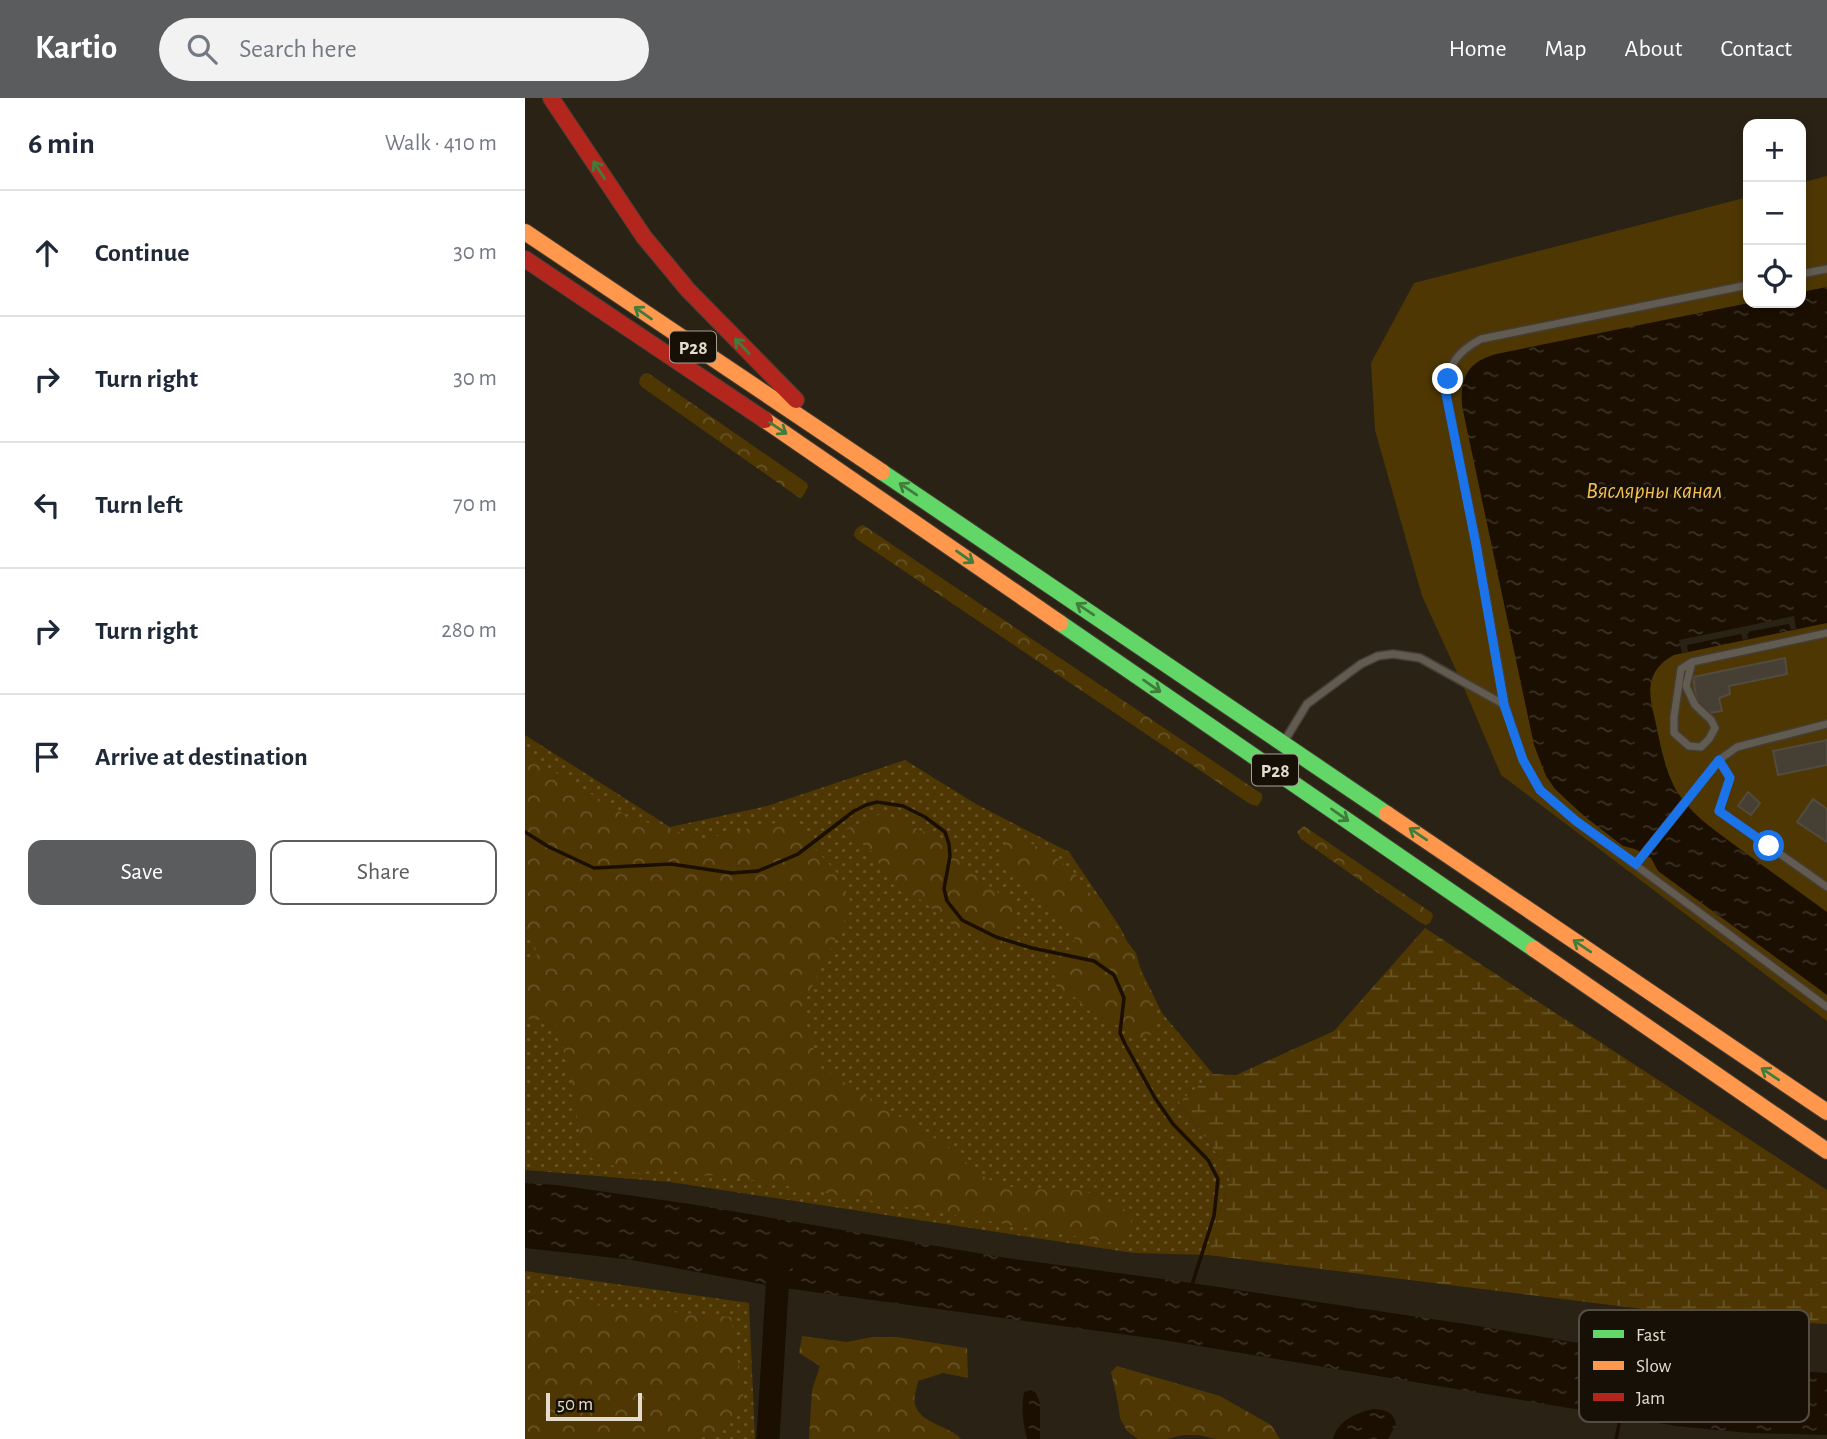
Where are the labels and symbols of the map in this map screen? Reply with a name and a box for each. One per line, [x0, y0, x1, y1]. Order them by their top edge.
one-way arrow [592, 160, 606, 180]
one-way arrow [634, 306, 653, 320]
road number: Р28 [670, 331, 716, 362]
one-way arrow [733, 338, 750, 355]
route end [1432, 363, 1463, 394]
one-way arrow [767, 421, 787, 435]
water label: Вяслярны канал [1586, 480, 1722, 503]
one-way arrow [898, 482, 918, 496]
one-way arrow [955, 550, 974, 564]
one-way arrow [1075, 602, 1095, 616]
one-way arrow [1142, 679, 1161, 693]
road number: Р28 [1252, 754, 1298, 786]
one-way arrow [1330, 808, 1349, 822]
one-way arrow [1409, 827, 1429, 841]
route start [1753, 830, 1784, 861]
one-way arrow [1573, 939, 1592, 953]
one-way arrow [1761, 1067, 1781, 1081]
legend [1579, 1310, 1809, 1422]
text: Fast [1636, 1326, 1666, 1345]
text: Slow [1636, 1357, 1672, 1376]
text: Jam [1636, 1389, 1665, 1408]
scale bar [546, 1390, 642, 1422]

